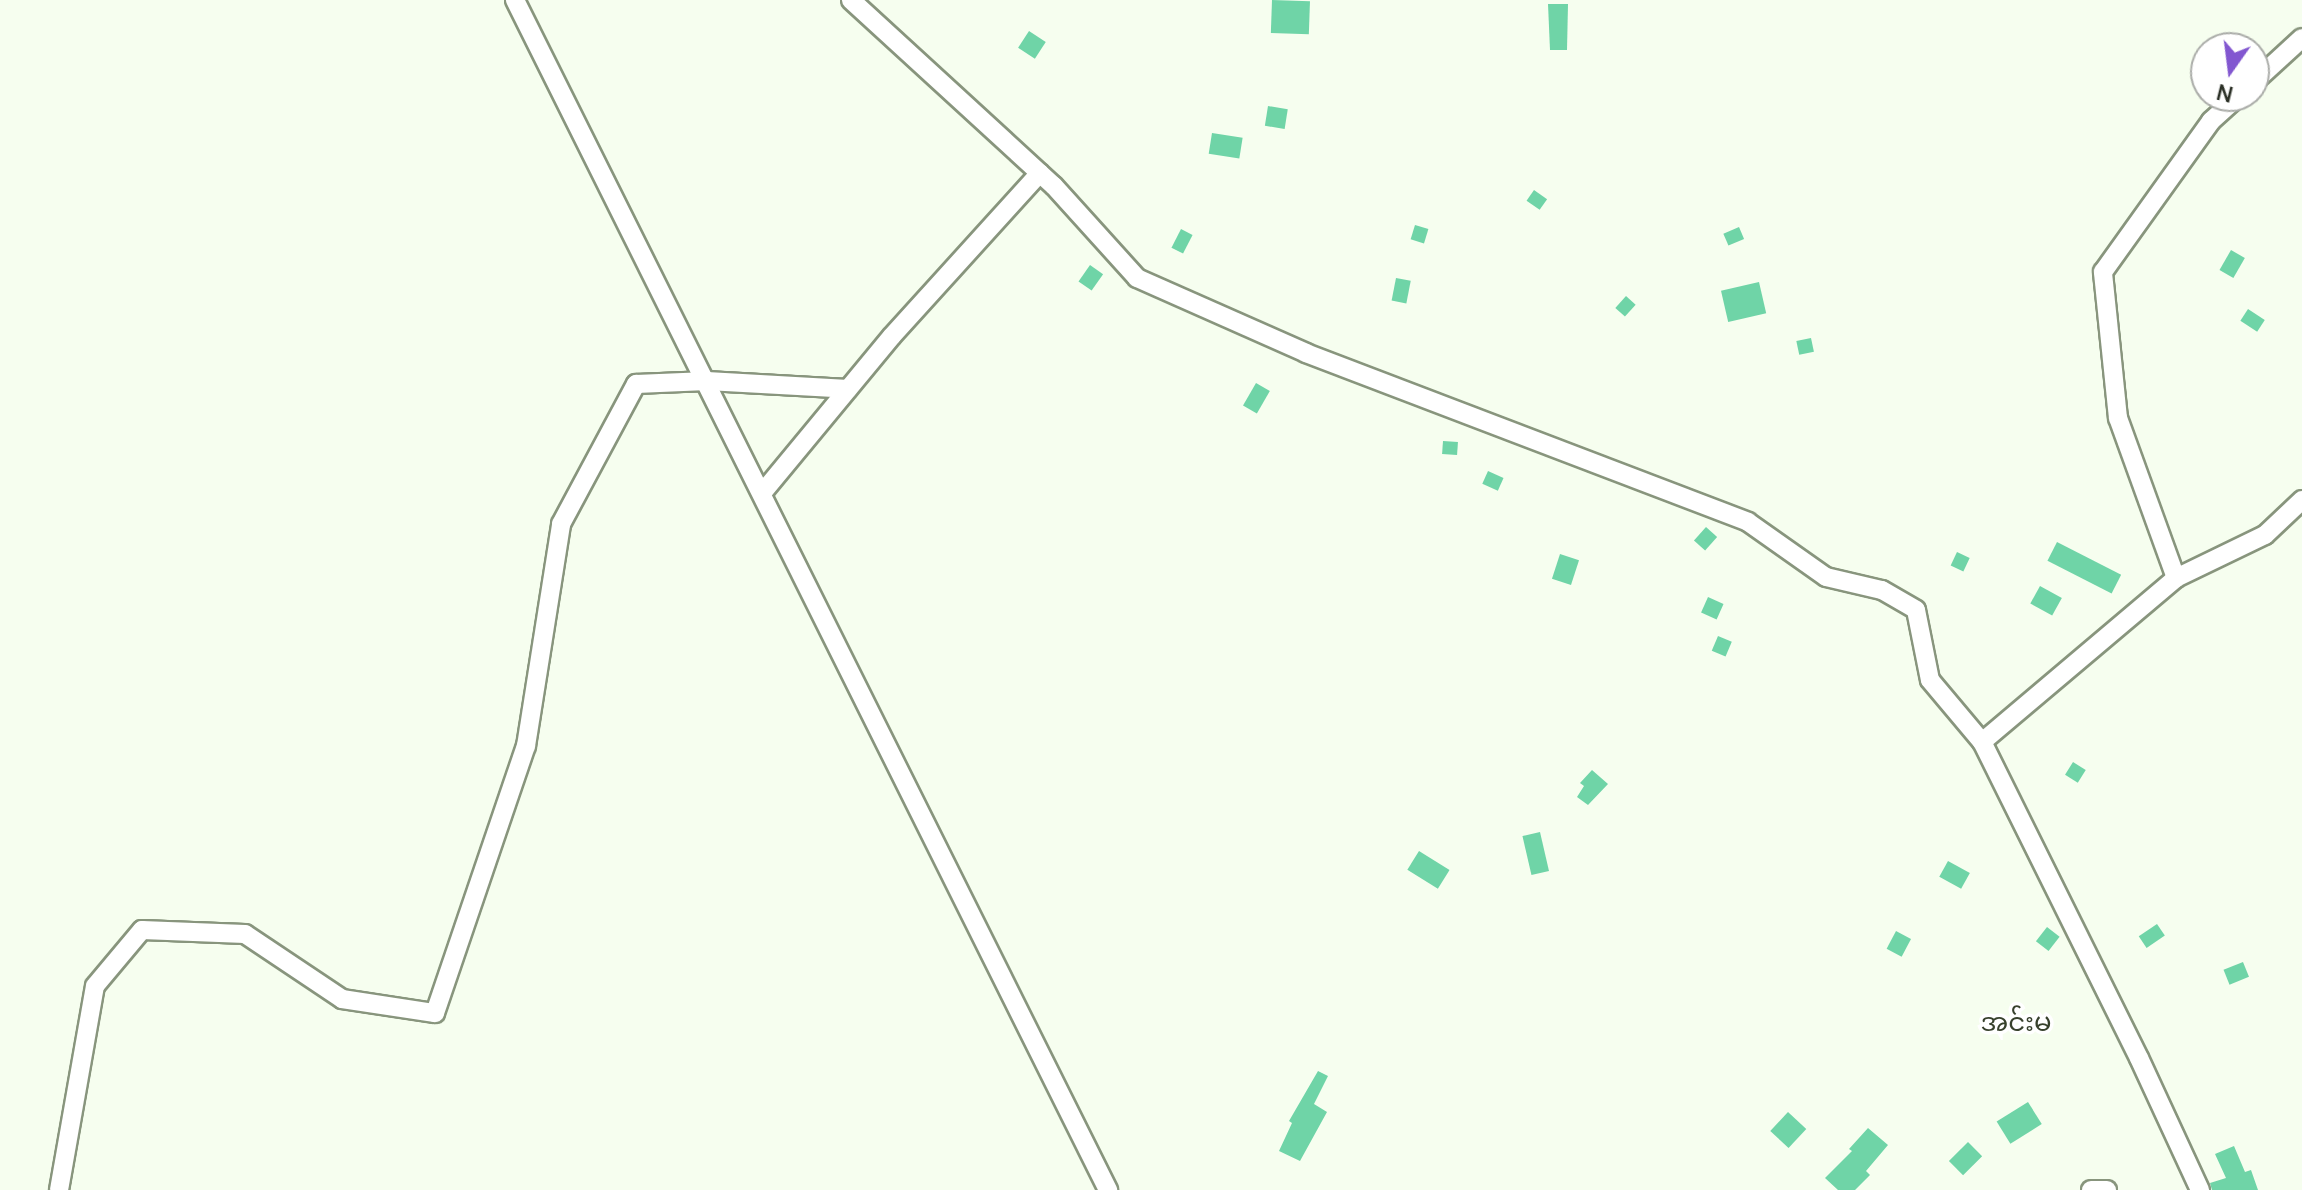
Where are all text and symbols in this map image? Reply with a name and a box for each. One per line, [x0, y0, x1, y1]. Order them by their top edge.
north arrow [2190, 32, 2270, 112]
text: N [2213, 77, 2236, 110]
district label: အင်းမ [1980, 1006, 2052, 1038]

